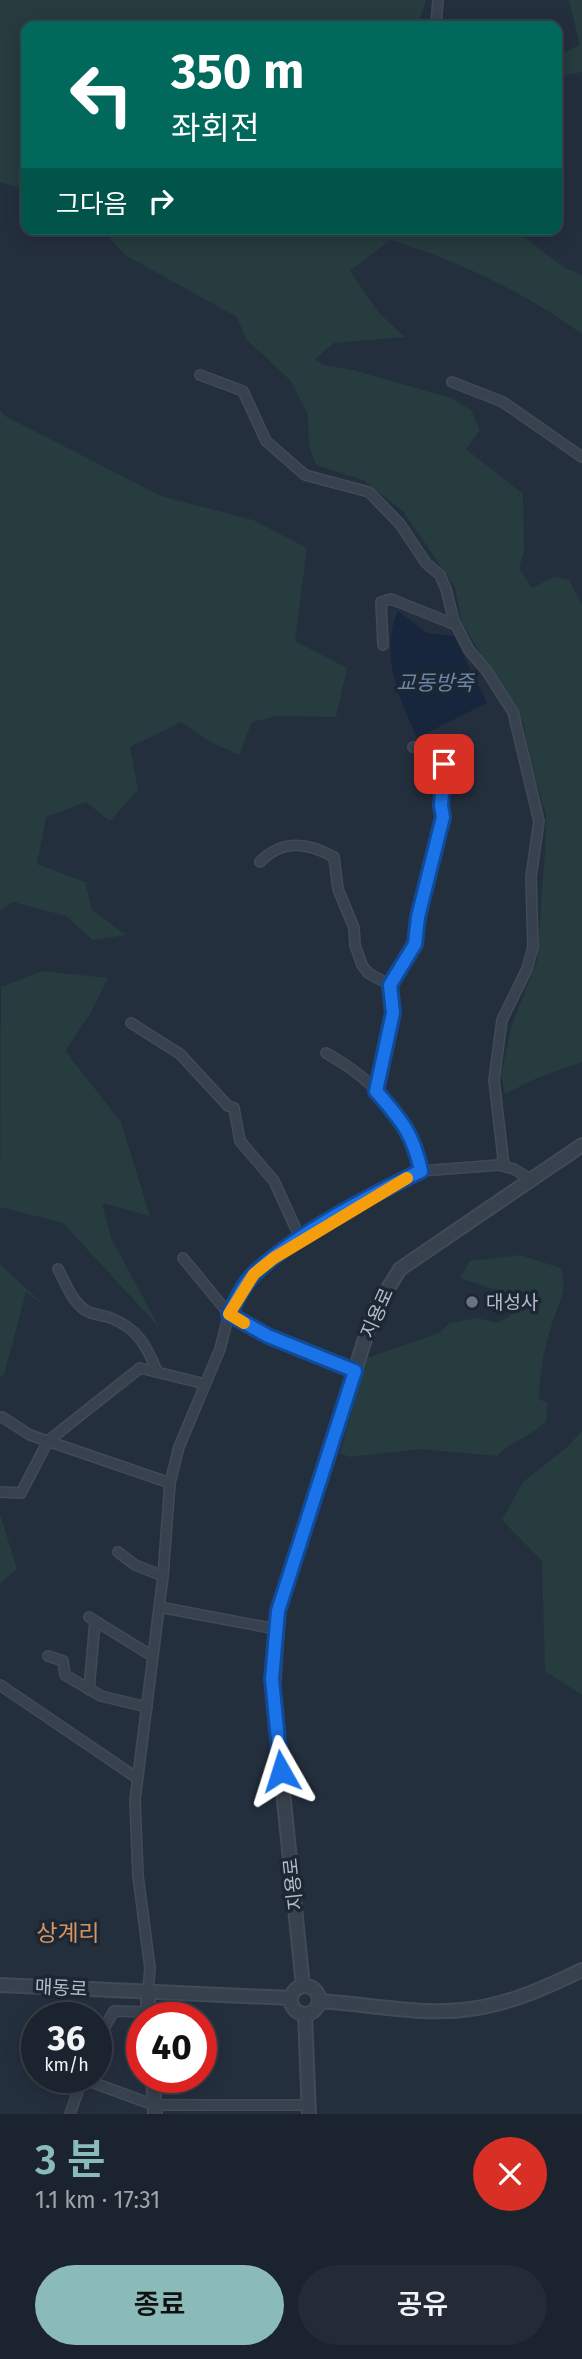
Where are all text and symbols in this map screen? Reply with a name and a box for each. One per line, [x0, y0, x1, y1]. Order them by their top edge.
text: 350 m [171, 42, 304, 101]
icon: left [56, 49, 147, 140]
text: 좌회전 [171, 109, 259, 147]
icon: right [142, 182, 180, 220]
text: 그다음 [56, 189, 128, 220]
water label: 교동방죽 [396, 670, 475, 696]
pin [414, 734, 474, 794]
icon: arrive [425, 745, 463, 783]
street label: 지용로 [356, 1284, 398, 1342]
place label: 대성사 [486, 1291, 538, 1314]
marker: 대성사 [464, 1294, 480, 1310]
position arrow [244, 1734, 318, 1808]
street label: 지용로 [279, 1857, 307, 1911]
district label: 상계리 [36, 1919, 100, 1947]
street label: 매동로 [34, 1975, 88, 2001]
speed limit sign: 40 [126, 2002, 217, 2093]
text: 36 [48, 2017, 85, 2059]
text: km/h [44, 2054, 89, 2076]
text: 3 분 [35, 2135, 106, 2185]
button: close [473, 2137, 547, 2211]
text: 1.1 km · 17:31 [35, 2186, 160, 2214]
button: 종료 [35, 2265, 284, 2345]
button: 공유 [298, 2265, 547, 2345]

